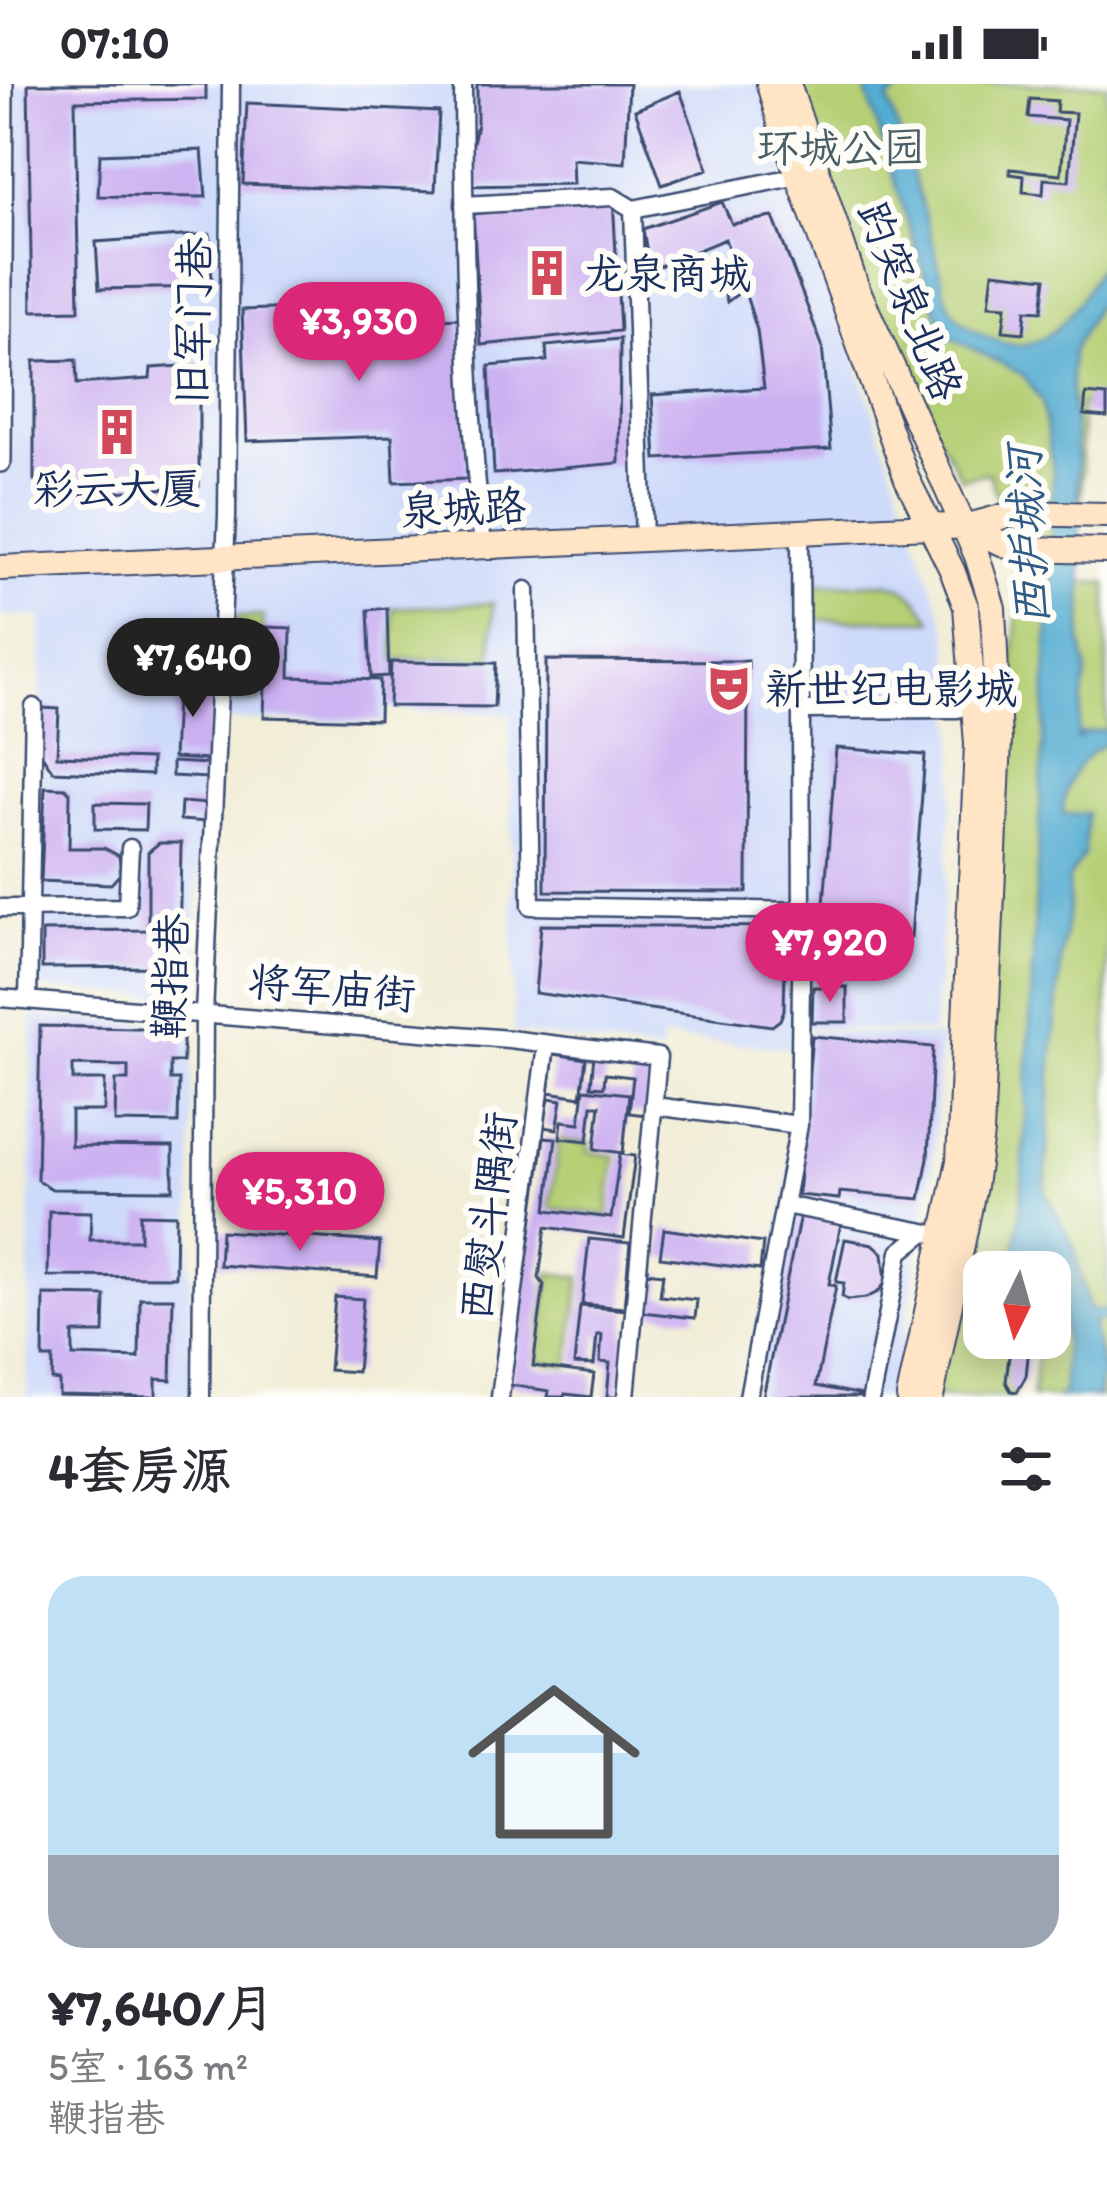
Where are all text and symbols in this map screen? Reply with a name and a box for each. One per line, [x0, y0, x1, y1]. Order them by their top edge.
text: 07:10 [60, 15, 170, 69]
park label: 环城公园 [757, 122, 925, 173]
street label: 趵突泉北路 [847, 194, 973, 408]
street label: 旧军门巷 [166, 237, 220, 405]
building icon: 龙泉商城 [522, 248, 572, 298]
place label: 龙泉商城 [583, 248, 751, 299]
pin: ¥3,930 [261, 282, 457, 384]
text: ¥3,930 [300, 297, 418, 344]
building icon: 彩云大厦 [92, 407, 142, 457]
water label: 西护城河 [995, 438, 1059, 627]
place label: 彩云大厦 [33, 463, 201, 514]
street label: 泉城路 [399, 479, 527, 537]
pin: ¥7,640 [95, 618, 291, 720]
text: ¥7,640 [134, 633, 252, 680]
theatre icon: 新世纪电影城 [704, 663, 754, 713]
place label: 新世纪电影城 [765, 663, 1017, 714]
pin: ¥7,920 [732, 903, 928, 1005]
street label: 鞭指巷 [142, 912, 198, 1040]
text: ¥7,920 [772, 918, 888, 965]
street label: 将军庙街 [246, 955, 418, 1021]
street label: 西熨斗隅街 [450, 1109, 526, 1323]
pin: ¥5,310 [202, 1152, 398, 1254]
text: ¥5,310 [243, 1167, 357, 1214]
north arrow [963, 1251, 1071, 1359]
map controls [963, 1251, 1071, 1359]
icon: filters [993, 1436, 1059, 1502]
text: 4套房源 [48, 1440, 232, 1501]
icon: home [446, 1654, 662, 1870]
text: ¥7,640/月 [48, 1977, 275, 2038]
text: 5室 · 163 m² [48, 2043, 248, 2090]
text: 鞭指巷 [48, 2094, 165, 2141]

